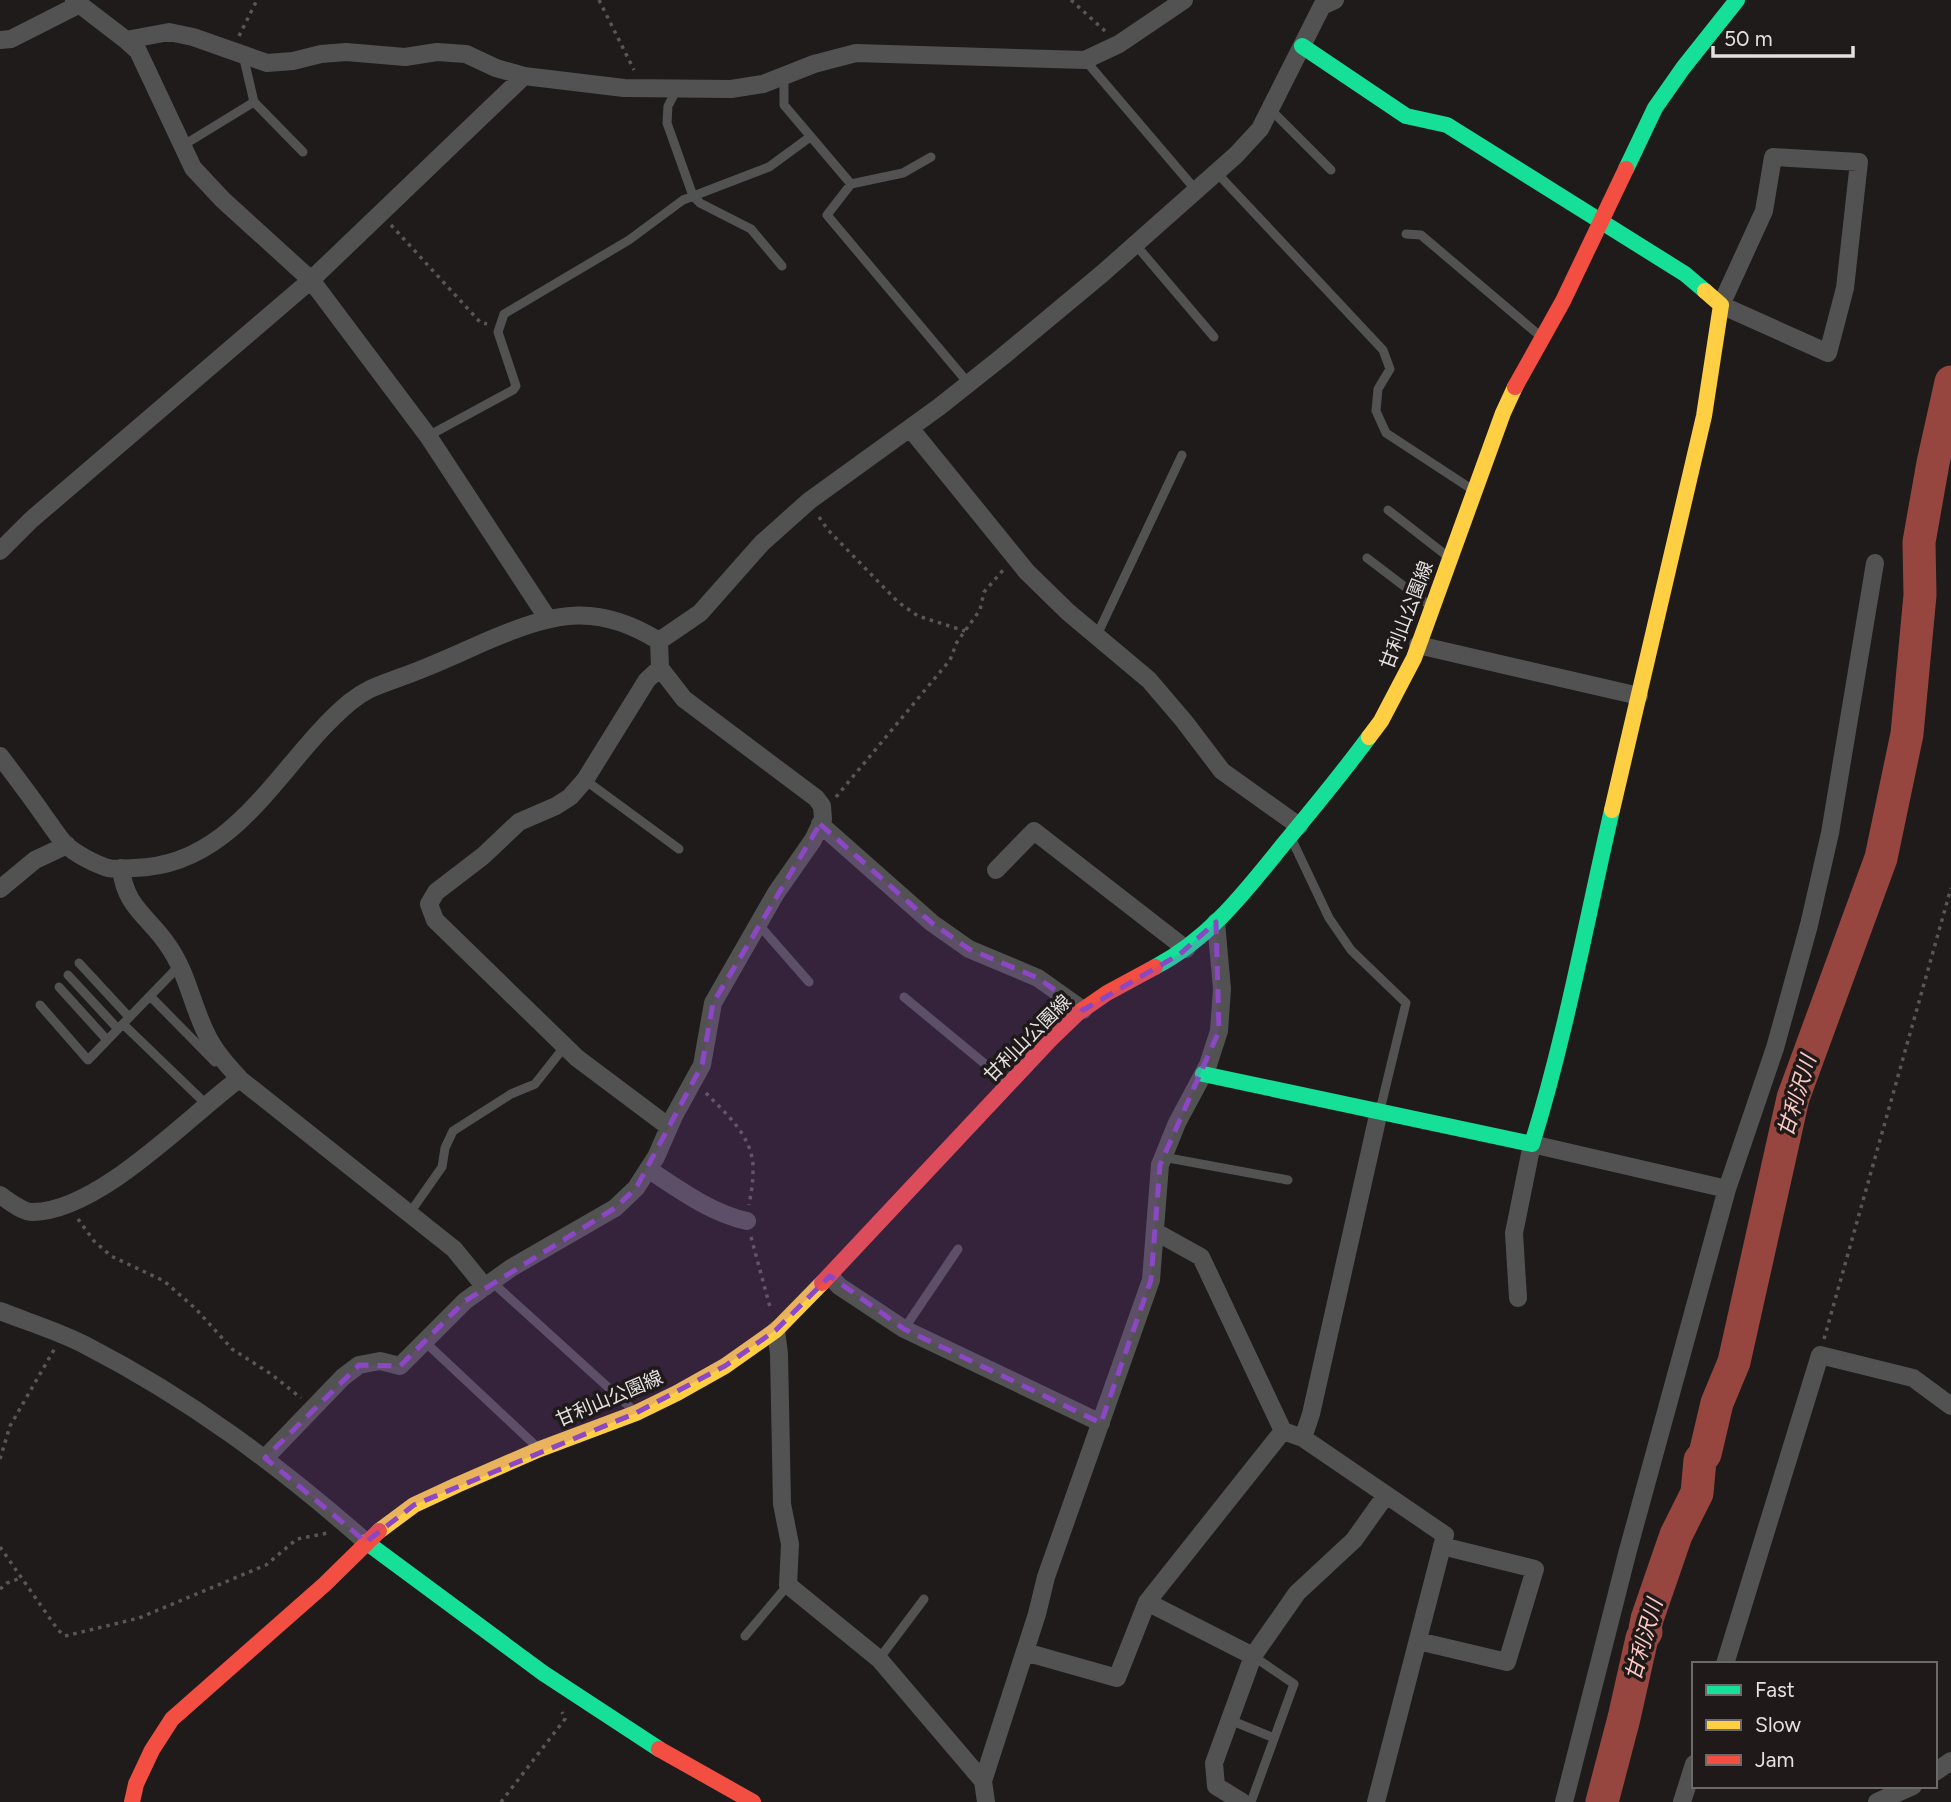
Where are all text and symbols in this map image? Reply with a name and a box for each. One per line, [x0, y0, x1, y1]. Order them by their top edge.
scale bar [1713, 14, 1853, 58]
text: 50 m [1724, 26, 1773, 51]
street label: 甘利山公園線 [1375, 558, 1438, 673]
street label: 甘利山公園線 [979, 990, 1076, 1087]
water label: 甘利沢川 [1772, 1050, 1821, 1140]
street label: 甘利山公園線 [552, 1366, 666, 1431]
water label: 甘利沢川 [1620, 1594, 1668, 1684]
legend [1692, 1662, 1937, 1788]
text: Fast [1755, 1677, 1795, 1702]
text: Slow [1755, 1712, 1801, 1737]
text: Jam [1755, 1747, 1794, 1772]

